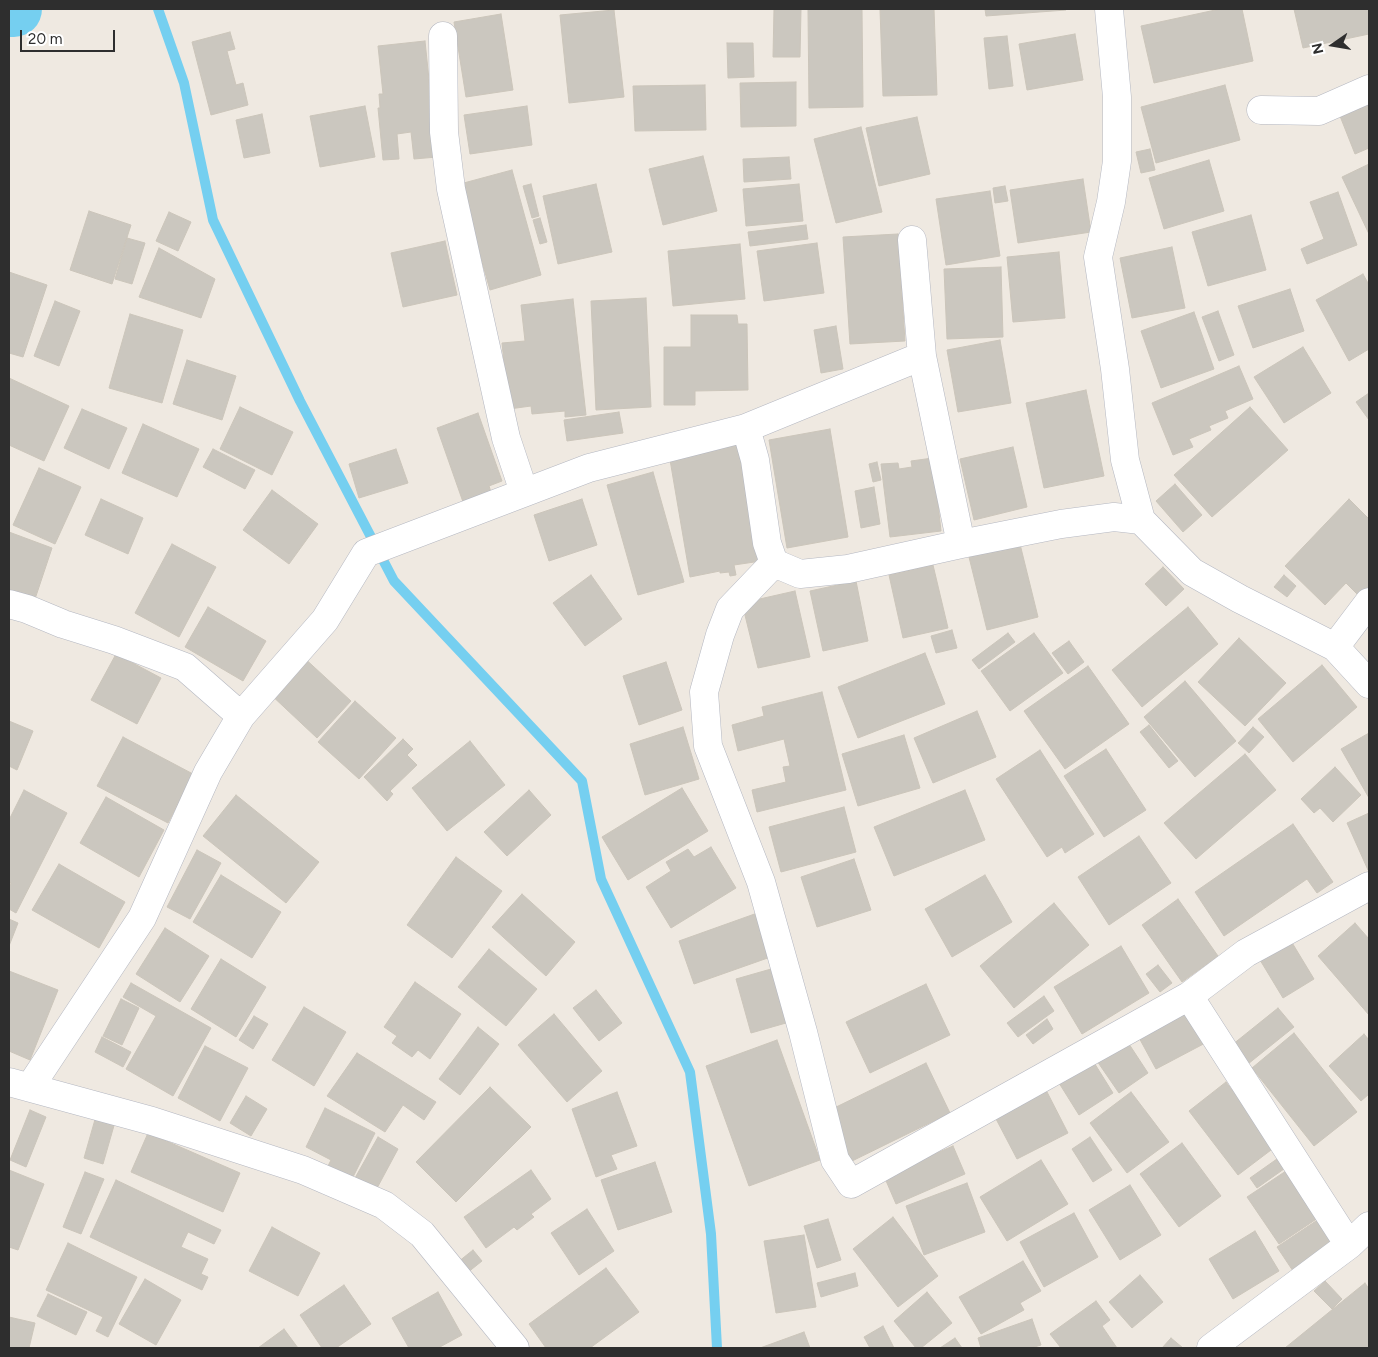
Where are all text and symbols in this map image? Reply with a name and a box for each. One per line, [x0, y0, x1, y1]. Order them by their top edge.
scale bar [22, 20, 118, 52]
north arrow [1308, 20, 1358, 70]
text: 20 m [28, 30, 62, 48]
text: N [1308, 41, 1327, 56]

